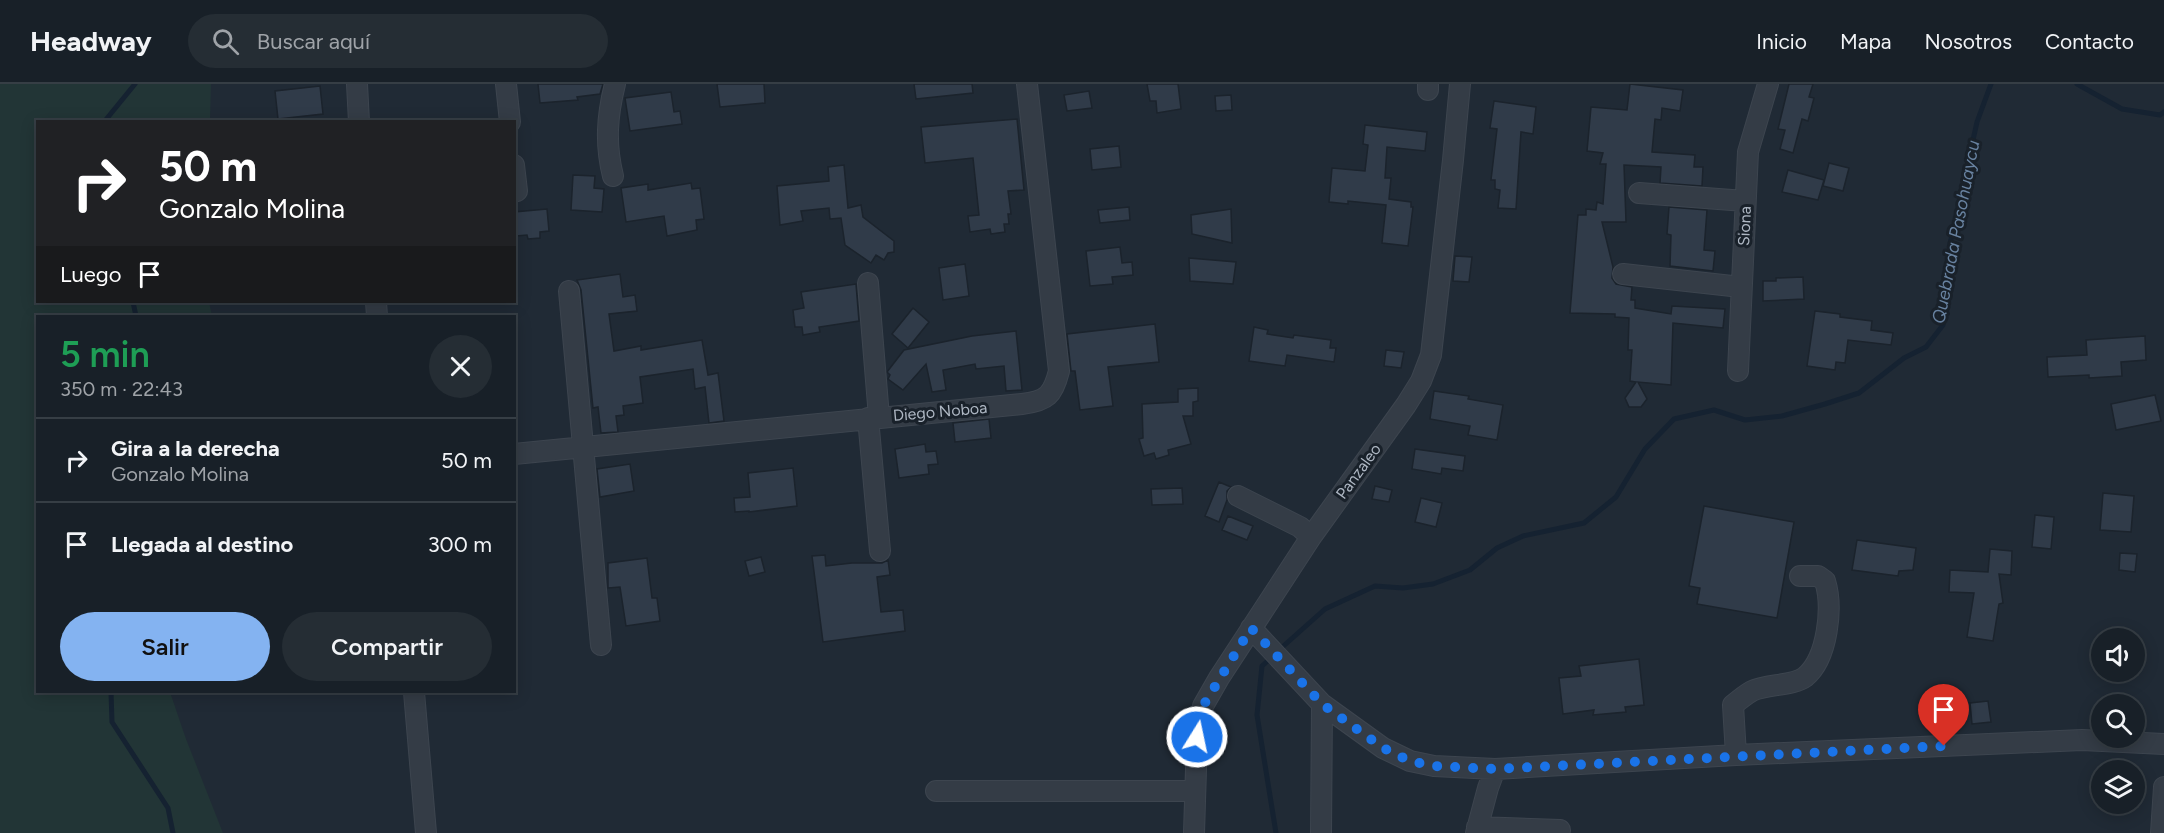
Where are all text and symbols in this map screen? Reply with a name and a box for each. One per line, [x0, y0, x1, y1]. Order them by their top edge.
search box [188, 14, 608, 68]
text: Headway [30, 24, 152, 58]
icon: search [209, 25, 242, 58]
text: Buscar aquí [257, 28, 370, 55]
text: Inicio [1756, 29, 1807, 54]
text: Mapa [1840, 29, 1892, 54]
text: Nosotros [1925, 29, 2012, 54]
text: Contacto [2045, 29, 2134, 54]
water label: Quebrada Pasohuaycu [1927, 139, 1985, 325]
text: 50 m [159, 141, 257, 192]
icon: right [60, 144, 138, 222]
text: Gonzalo Molina [159, 192, 345, 225]
street label: Siona [1734, 206, 1755, 246]
icon: arrive [133, 258, 166, 291]
text: Luego [60, 261, 121, 288]
text: 5 min [60, 333, 150, 376]
button: close [429, 335, 492, 398]
text: 350 m · 22:43 [60, 377, 183, 401]
street label: Diego Noboa [892, 398, 988, 425]
text: Gira a la derecha [111, 435, 280, 462]
street label: Panzaleo [1332, 440, 1385, 503]
icon: right [60, 444, 93, 477]
text: 50 m [441, 447, 492, 474]
text: Gonzalo Molina [111, 462, 249, 486]
icon: arrive [60, 528, 93, 561]
text: Llegada al destino [111, 531, 293, 558]
text: 300 m [428, 531, 492, 558]
button: Salir [60, 612, 270, 681]
button: Compartir [282, 612, 492, 681]
map controls [2091, 628, 2145, 814]
button: sound [2091, 628, 2145, 682]
pin [1918, 684, 1969, 746]
icon: arrive [1927, 693, 1960, 726]
button: search [2091, 694, 2145, 748]
position arrow [1165, 705, 1229, 769]
button: layers [2091, 760, 2145, 814]

